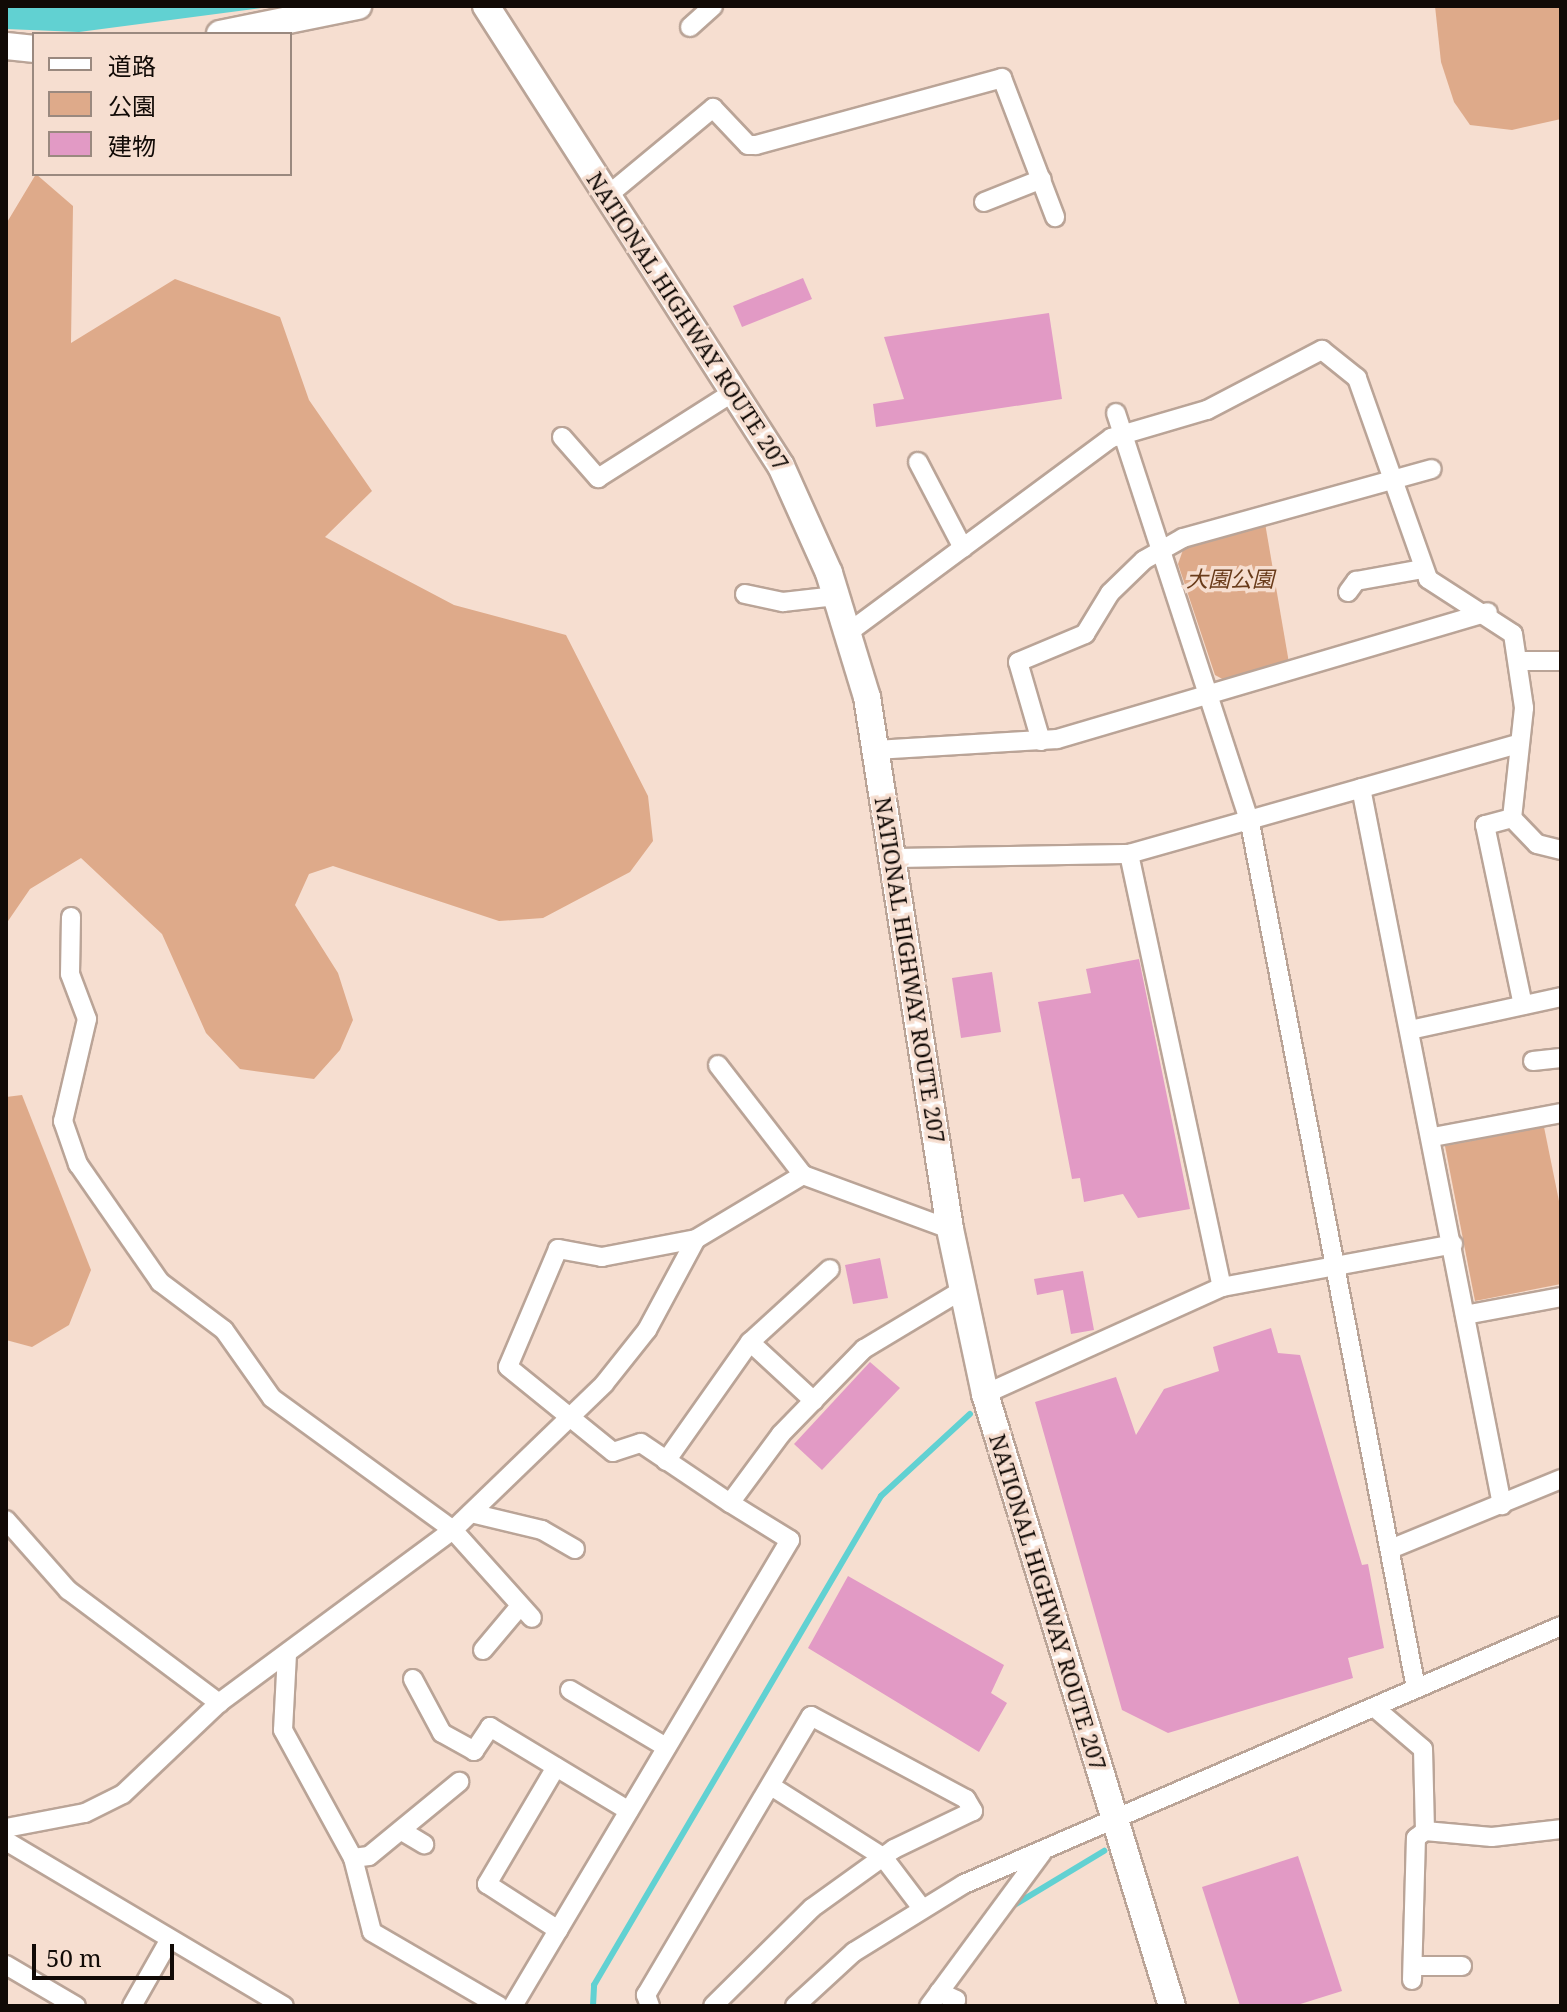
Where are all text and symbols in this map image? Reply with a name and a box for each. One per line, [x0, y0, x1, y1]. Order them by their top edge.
legend [32, 32, 292, 176]
text: 道路 [108, 49, 156, 82]
text: 公園 [108, 89, 156, 122]
text: 建物 [108, 129, 156, 162]
street label: NATIONAL HIGHWAY ROUTE 207 [582, 167, 794, 475]
park label: 大園公園 [1186, 566, 1274, 592]
street label: NATIONAL HIGHWAY ROUTE 207 [870, 795, 950, 1145]
street label: NATIONAL HIGHWAY ROUTE 207 [984, 1431, 1112, 1773]
scale bar [36, 1928, 178, 1978]
text: 50 m [46, 1941, 102, 1974]

